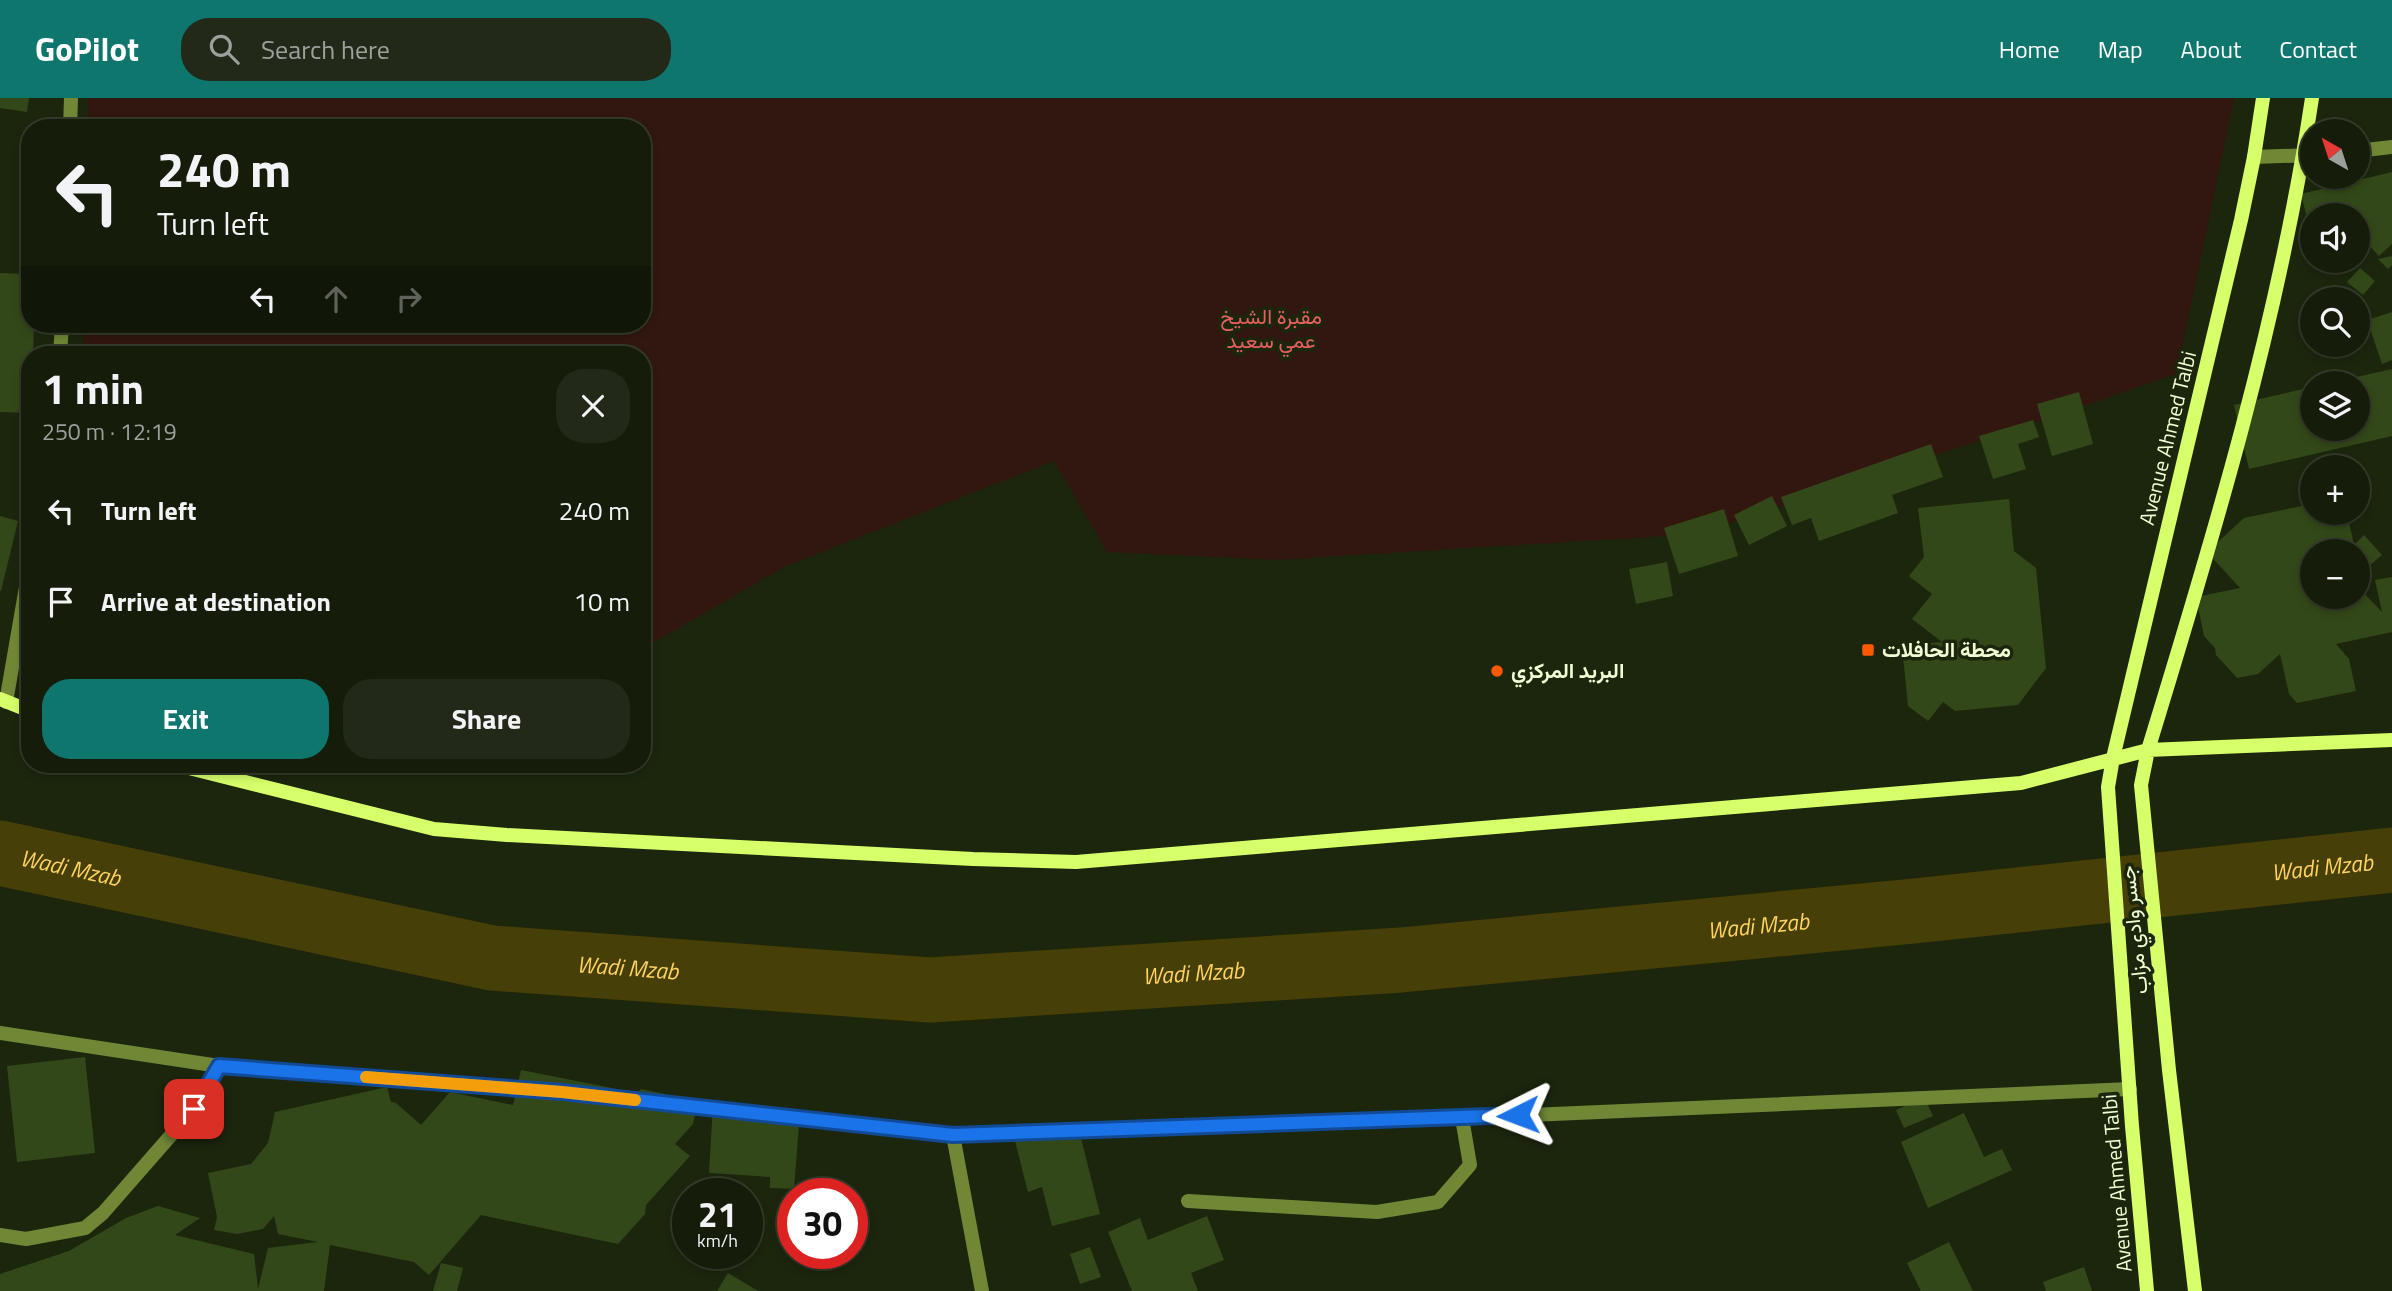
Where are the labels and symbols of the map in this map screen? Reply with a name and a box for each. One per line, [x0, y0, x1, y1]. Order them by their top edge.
north arrow [2300, 119, 2370, 189]
park label: مقبرة الشيخ عمي سعيد [1220, 300, 1322, 358]
street label: Avenue Ahmed Talbi [2130, 347, 2204, 528]
place label: محطة الحافلات [1882, 633, 2011, 665]
marker: محطة الحافلات [1860, 642, 1876, 658]
place label: البريد المركزي [1511, 654, 1624, 688]
marker: البريد المركزي [1489, 663, 1505, 679]
water label: Wadi Mzab [17, 840, 125, 896]
water label: Wadi Mzab [2270, 844, 2376, 890]
street label: جسر وادي مزاب [2110, 864, 2158, 996]
water label: Wadi Mzab [1706, 903, 1812, 948]
water label: Wadi Mzab [576, 946, 681, 989]
water label: Wadi Mzab [1141, 952, 1247, 993]
position arrow [1481, 1078, 1555, 1152]
pin [164, 1079, 224, 1139]
street label: Avenue Ahmed Talbi [2092, 1093, 2140, 1273]
speed limit sign: 30 [777, 1178, 868, 1269]

